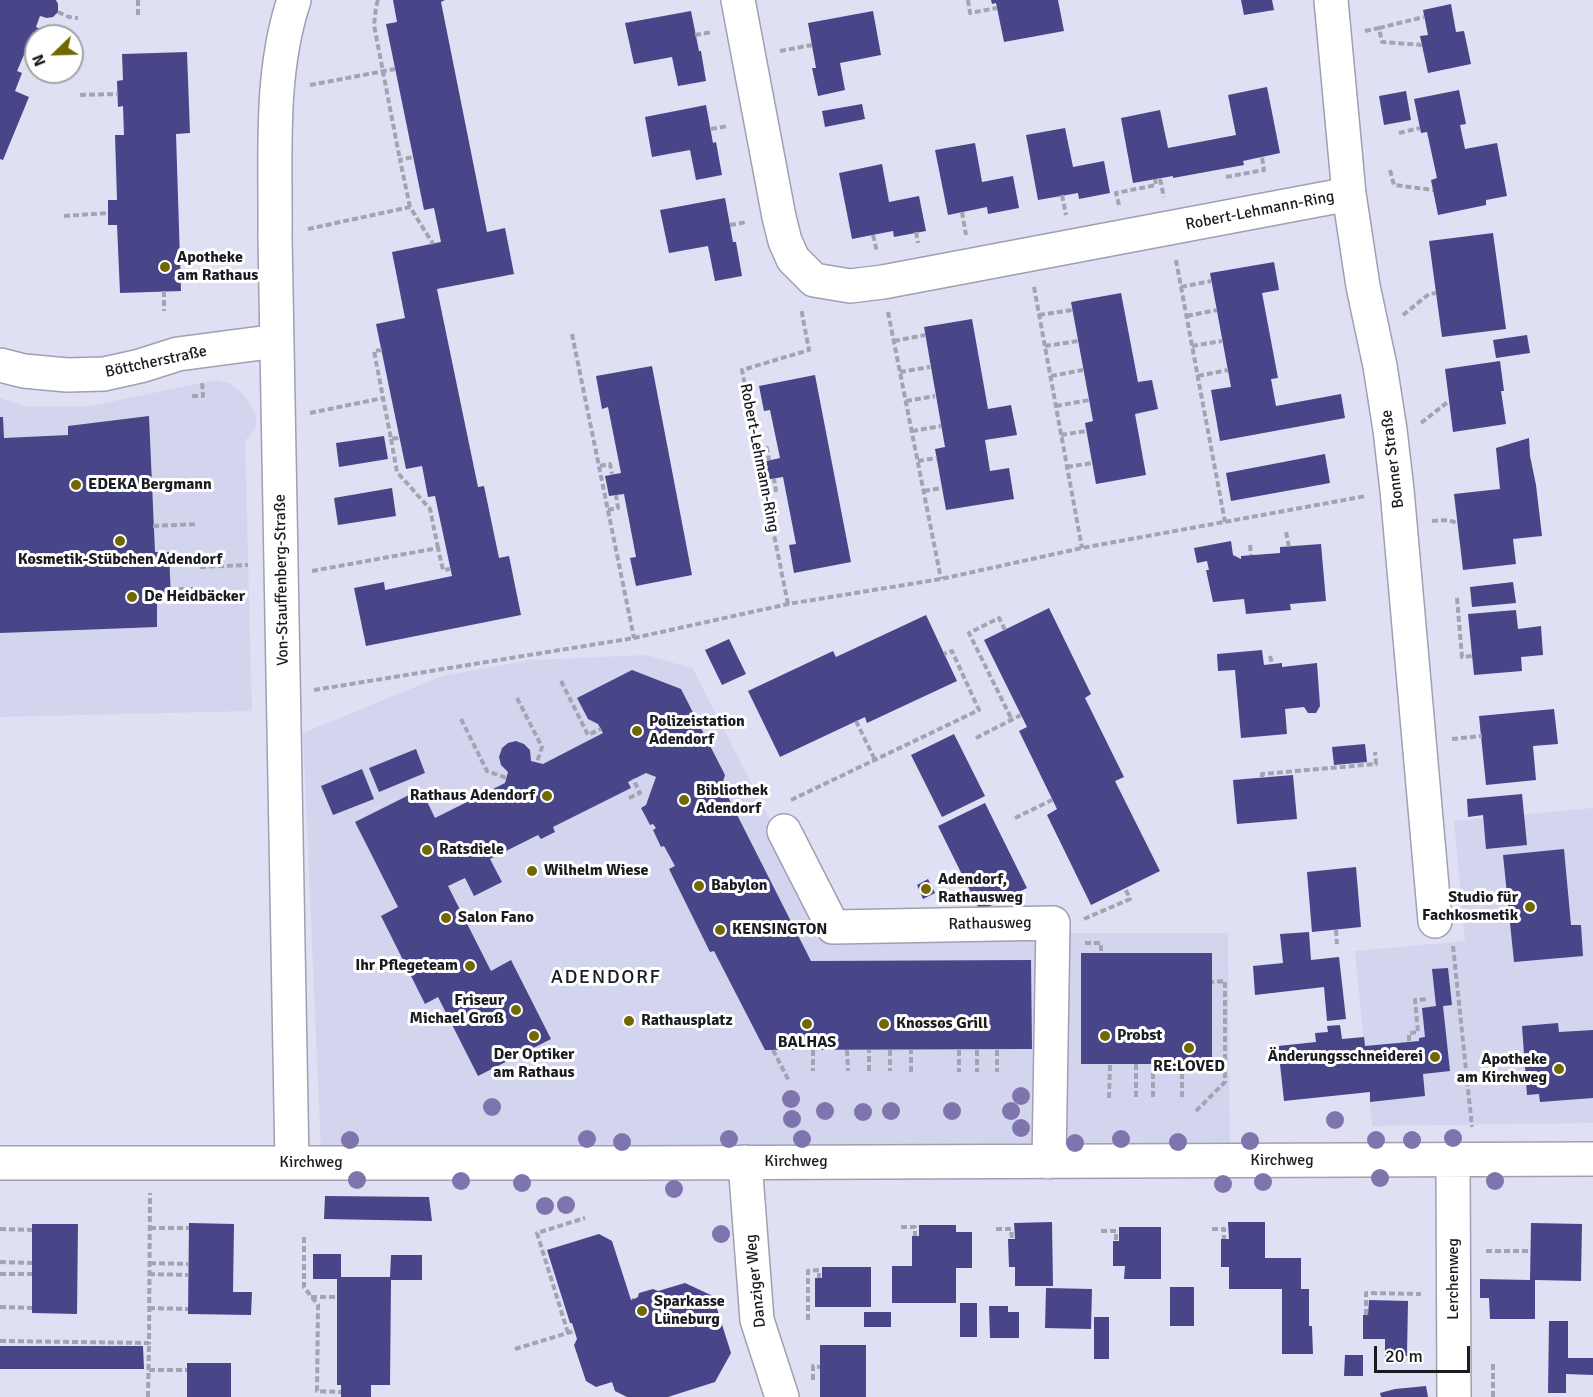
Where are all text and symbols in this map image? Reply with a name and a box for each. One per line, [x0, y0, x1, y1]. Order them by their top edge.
north arrow [24, 24, 84, 84]
text: N [28, 51, 51, 69]
street label: Robert-Lehmann-Ring [1184, 187, 1336, 235]
place label: Apotheke am Rathaus [177, 248, 258, 286]
marker: Apotheke am Rathaus [158, 260, 172, 274]
street label: Böttcherstraße [103, 342, 209, 382]
street label: Robert-Lehmann-Ring [735, 382, 783, 534]
street label: Bonner Straße [1377, 409, 1409, 509]
place label: EDEKA Bergmann [88, 475, 212, 495]
marker: EDEKA Bergmann [69, 478, 83, 492]
street label: Von-Stauffenberg-Straße [271, 494, 293, 666]
marker: Kosmetik-Stübchen Adendorf [113, 534, 127, 548]
place label: Kosmetik-Stübchen Adendorf [18, 550, 222, 570]
place label: De Heidbäcker [144, 587, 245, 607]
marker: De Heidbäcker [125, 590, 139, 604]
place label: Polizeistation Adendorf [649, 712, 745, 750]
marker: Polizeistation Adendorf [630, 724, 644, 738]
place label: Bibliothek Adendorf [696, 781, 768, 819]
place label: Rathaus Adendorf [410, 786, 535, 806]
marker: Rathaus Adendorf [540, 789, 554, 803]
marker: Bibliothek Adendorf [677, 793, 691, 807]
place label: Ratsdiele [439, 840, 504, 860]
marker: Ratsdiele [420, 843, 434, 857]
place label: Wilhelm Wiese [544, 861, 649, 881]
marker: Wilhelm Wiese [525, 864, 539, 878]
place label: Adendorf, Rathausweg [938, 870, 1023, 908]
place label: Babylon [711, 876, 768, 896]
marker: Babylon [692, 879, 706, 893]
marker: Adendorf, Rathausweg [919, 882, 933, 896]
place label: Studio für Fachkosmetik [1422, 888, 1518, 926]
marker: Studio für Fachkosmetik [1523, 900, 1537, 914]
place label: Salon Fano [458, 908, 534, 928]
marker: Salon Fano [439, 911, 453, 925]
street label: Rathausweg [948, 914, 1032, 934]
place label: KENSINGTON [732, 920, 827, 940]
marker: KENSINGTON [713, 923, 727, 937]
place label: Ihr Pflegeteam [355, 956, 458, 976]
marker: Ihr Pflegeteam [463, 959, 477, 973]
district label: ADENDORF [551, 966, 661, 990]
place label: Friseur Michael Groß [410, 991, 504, 1029]
marker: Friseur Michael Groß [509, 1003, 523, 1017]
place label: Rathausplatz [641, 1011, 733, 1031]
marker: Rathausplatz [622, 1014, 636, 1028]
place label: Knossos Grill [896, 1014, 988, 1034]
marker: BALHAS [800, 1017, 814, 1031]
marker: Knossos Grill [877, 1017, 891, 1031]
place label: Probst [1117, 1026, 1162, 1046]
marker: Der Optiker am Rathaus [527, 1029, 541, 1043]
marker: Probst [1098, 1029, 1112, 1043]
place label: BALHAS [778, 1033, 836, 1053]
marker: RE:LOVED [1182, 1041, 1196, 1055]
place label: Der Optiker am Rathaus [493, 1045, 575, 1083]
place label: Änderungsschneiderei [1268, 1047, 1423, 1067]
marker: Änderungsschneiderei [1428, 1050, 1442, 1064]
place label: Apotheke am Kirchweg [1457, 1050, 1547, 1088]
place label: RE:LOVED [1153, 1057, 1225, 1077]
marker: Apotheke am Kirchweg [1552, 1062, 1566, 1076]
street label: Kirchweg [1250, 1151, 1314, 1171]
street label: Kirchweg [764, 1152, 828, 1172]
street label: Kirchweg [279, 1153, 343, 1173]
street label: Danziger Weg [742, 1233, 770, 1329]
street label: Lerchenweg [1444, 1238, 1464, 1320]
place label: Sparkasse Lüneburg [654, 1292, 725, 1330]
marker: Sparkasse Lüneburg [635, 1304, 649, 1318]
scale bar [1377, 1334, 1473, 1372]
text: 20 m [1385, 1345, 1423, 1367]

